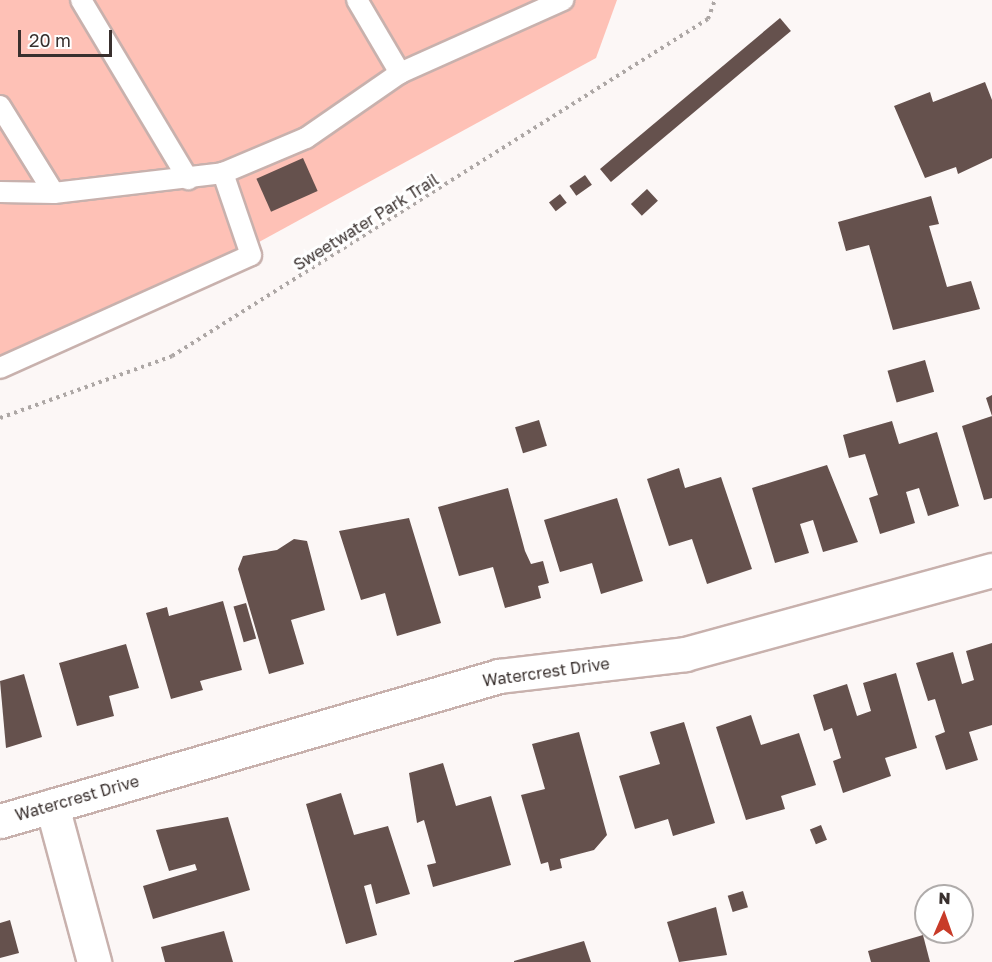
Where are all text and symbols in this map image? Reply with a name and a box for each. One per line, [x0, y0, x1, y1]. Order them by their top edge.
scale bar [21, 18, 116, 56]
text: 20 m [29, 29, 71, 51]
street label: Sweetwater Park Trail [290, 170, 442, 274]
street label: Watercrest Drive [481, 654, 611, 690]
street label: Watercrest Drive [13, 771, 141, 825]
north arrow [914, 884, 974, 944]
text: N [938, 888, 951, 908]

